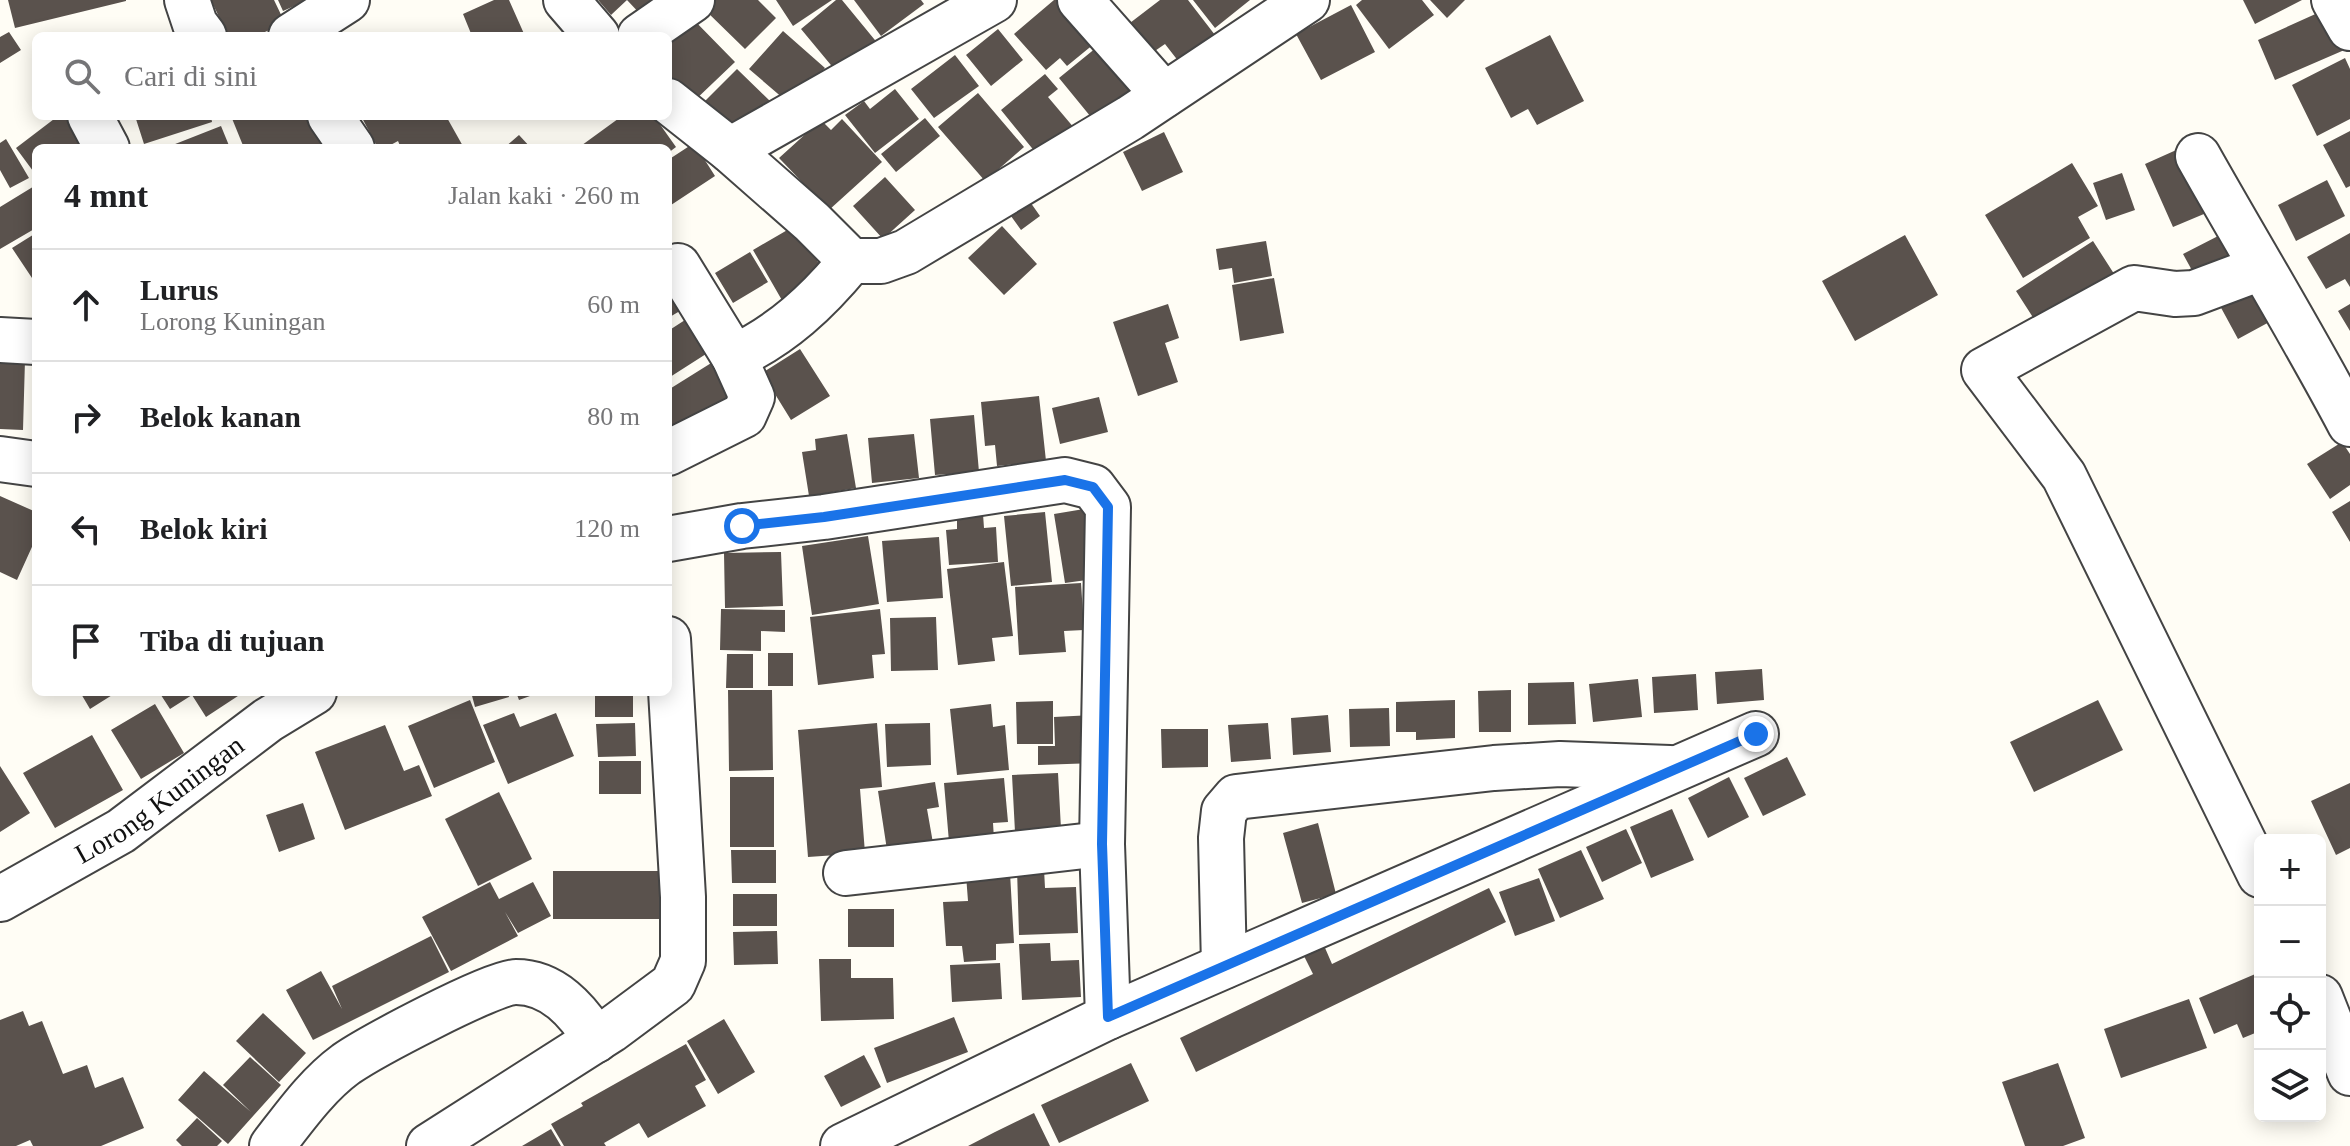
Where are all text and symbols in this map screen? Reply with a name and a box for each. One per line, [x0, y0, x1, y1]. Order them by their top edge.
search box [32, 32, 672, 120]
icon: search [60, 54, 104, 98]
text: Cari di sini [124, 59, 257, 92]
text: 4 mnt [64, 177, 148, 214]
text: Jalan kaki · 260 m [448, 181, 640, 210]
text: Lurus [140, 273, 218, 306]
icon: ahead [64, 283, 108, 327]
text: 60 m [587, 290, 640, 319]
text: Lorong Kuningan [140, 307, 326, 336]
icon: right [64, 395, 108, 439]
text: Belok kanan [140, 400, 301, 433]
text: 80 m [587, 402, 640, 431]
icon: left [64, 507, 108, 551]
route start [724, 508, 760, 544]
text: Belok kiri [140, 512, 268, 545]
text: 120 m [574, 514, 640, 543]
icon: arrive [64, 619, 108, 663]
text: Tiba di tujuan [140, 624, 325, 657]
route end [1738, 716, 1774, 752]
street label: Lorong Kuningan [69, 729, 250, 870]
map controls [2254, 834, 2326, 1122]
button: + [2254, 834, 2326, 906]
button: − [2254, 906, 2326, 978]
button: locate [2254, 978, 2326, 1050]
button: layers [2254, 1050, 2326, 1122]

